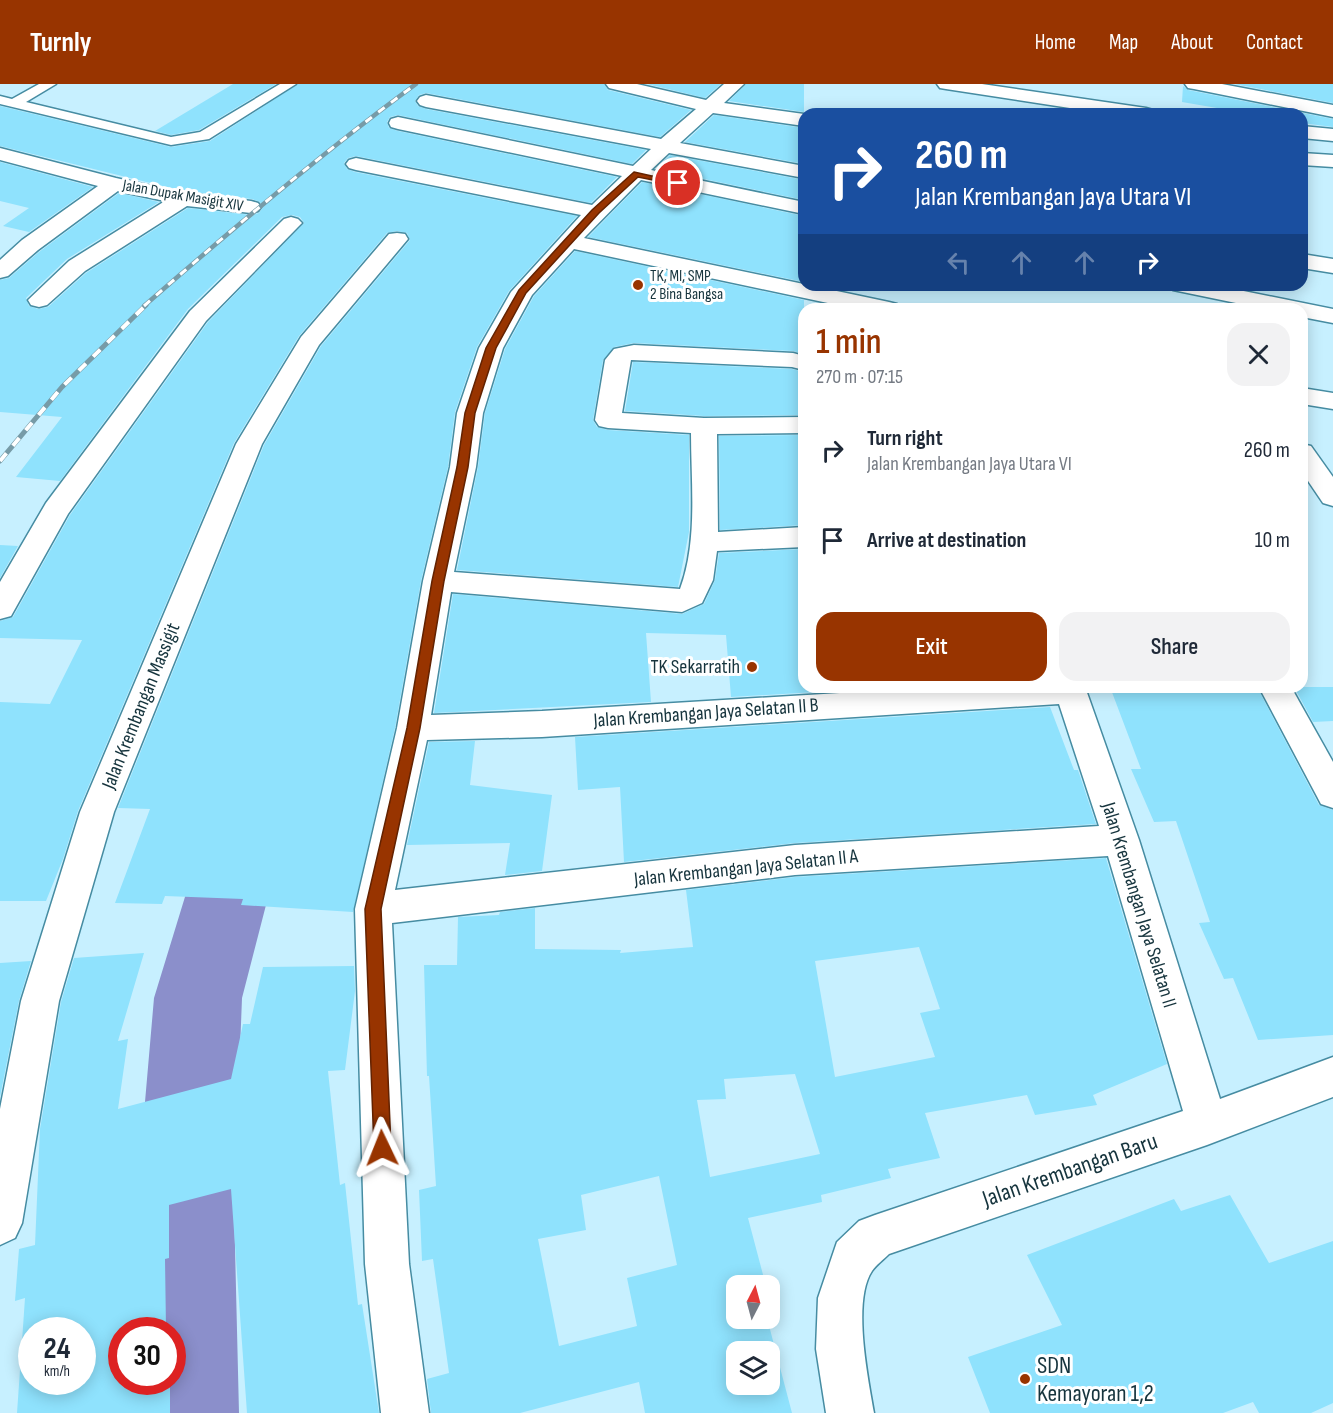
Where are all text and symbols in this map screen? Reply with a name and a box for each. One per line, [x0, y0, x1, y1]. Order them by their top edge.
text: Turnly [30, 26, 91, 59]
text: Home [1035, 30, 1076, 55]
text: Map [1109, 30, 1138, 55]
text: About [1171, 30, 1213, 55]
text: Contact [1246, 30, 1303, 55]
text: 260 m [915, 130, 1008, 181]
icon: right [816, 132, 894, 210]
pin [652, 157, 703, 208]
icon: arrive [661, 166, 694, 199]
street label: Jalan Dupak Masigit XIV [120, 176, 246, 216]
text: Jalan Krembangan Jaya Utara VI [915, 181, 1191, 213]
icon: left [942, 246, 975, 279]
icon: ahead [1005, 246, 1038, 279]
icon: ahead [1068, 246, 1101, 279]
icon: right [1131, 246, 1164, 279]
place label: TK, MI, SMP 2 Bina Bangsa [650, 267, 723, 304]
marker: TK, MI, SMP 2 Bina Bangsa [631, 278, 645, 292]
text: 1 min [816, 321, 881, 364]
button: close [1227, 323, 1290, 386]
text: 270 m · 07:15 [816, 365, 903, 389]
text: Turn right [867, 425, 943, 452]
icon: right [816, 434, 849, 467]
text: 260 m [1244, 437, 1290, 464]
text: Jalan Krembangan Jaya Utara VI [867, 452, 1072, 476]
icon: arrive [816, 524, 849, 557]
text: Arrive at destination [867, 527, 1026, 554]
text: 10 m [1255, 527, 1290, 554]
button: Exit [816, 612, 1047, 681]
button: Share [1059, 612, 1290, 681]
street label: Jalan Krembangan Massigit [96, 619, 185, 794]
place label: TK Sekarratih [650, 655, 740, 679]
marker: TK Sekarratih [745, 660, 759, 674]
street label: Jalan Krembangan Jaya Selatan II B [592, 693, 819, 733]
street label: Jalan Krembangan Jaya Selatan II [1096, 798, 1182, 1011]
street label: Jalan Krembangan Jaya Selatan II A [632, 844, 860, 892]
position arrow [350, 1116, 414, 1180]
street label: Jalan Krembangan Baru [978, 1126, 1161, 1214]
north arrow [726, 1275, 780, 1329]
map controls [726, 1275, 780, 1395]
speed limit sign: 30 [108, 1317, 186, 1395]
text: 24 [44, 1331, 70, 1367]
button: layers [726, 1341, 780, 1395]
place label: SDN Kemayoran 1,2 [1037, 1351, 1154, 1408]
text: km/h [44, 1362, 70, 1381]
marker: SDN Kemayoran 1,2 [1018, 1372, 1032, 1386]

